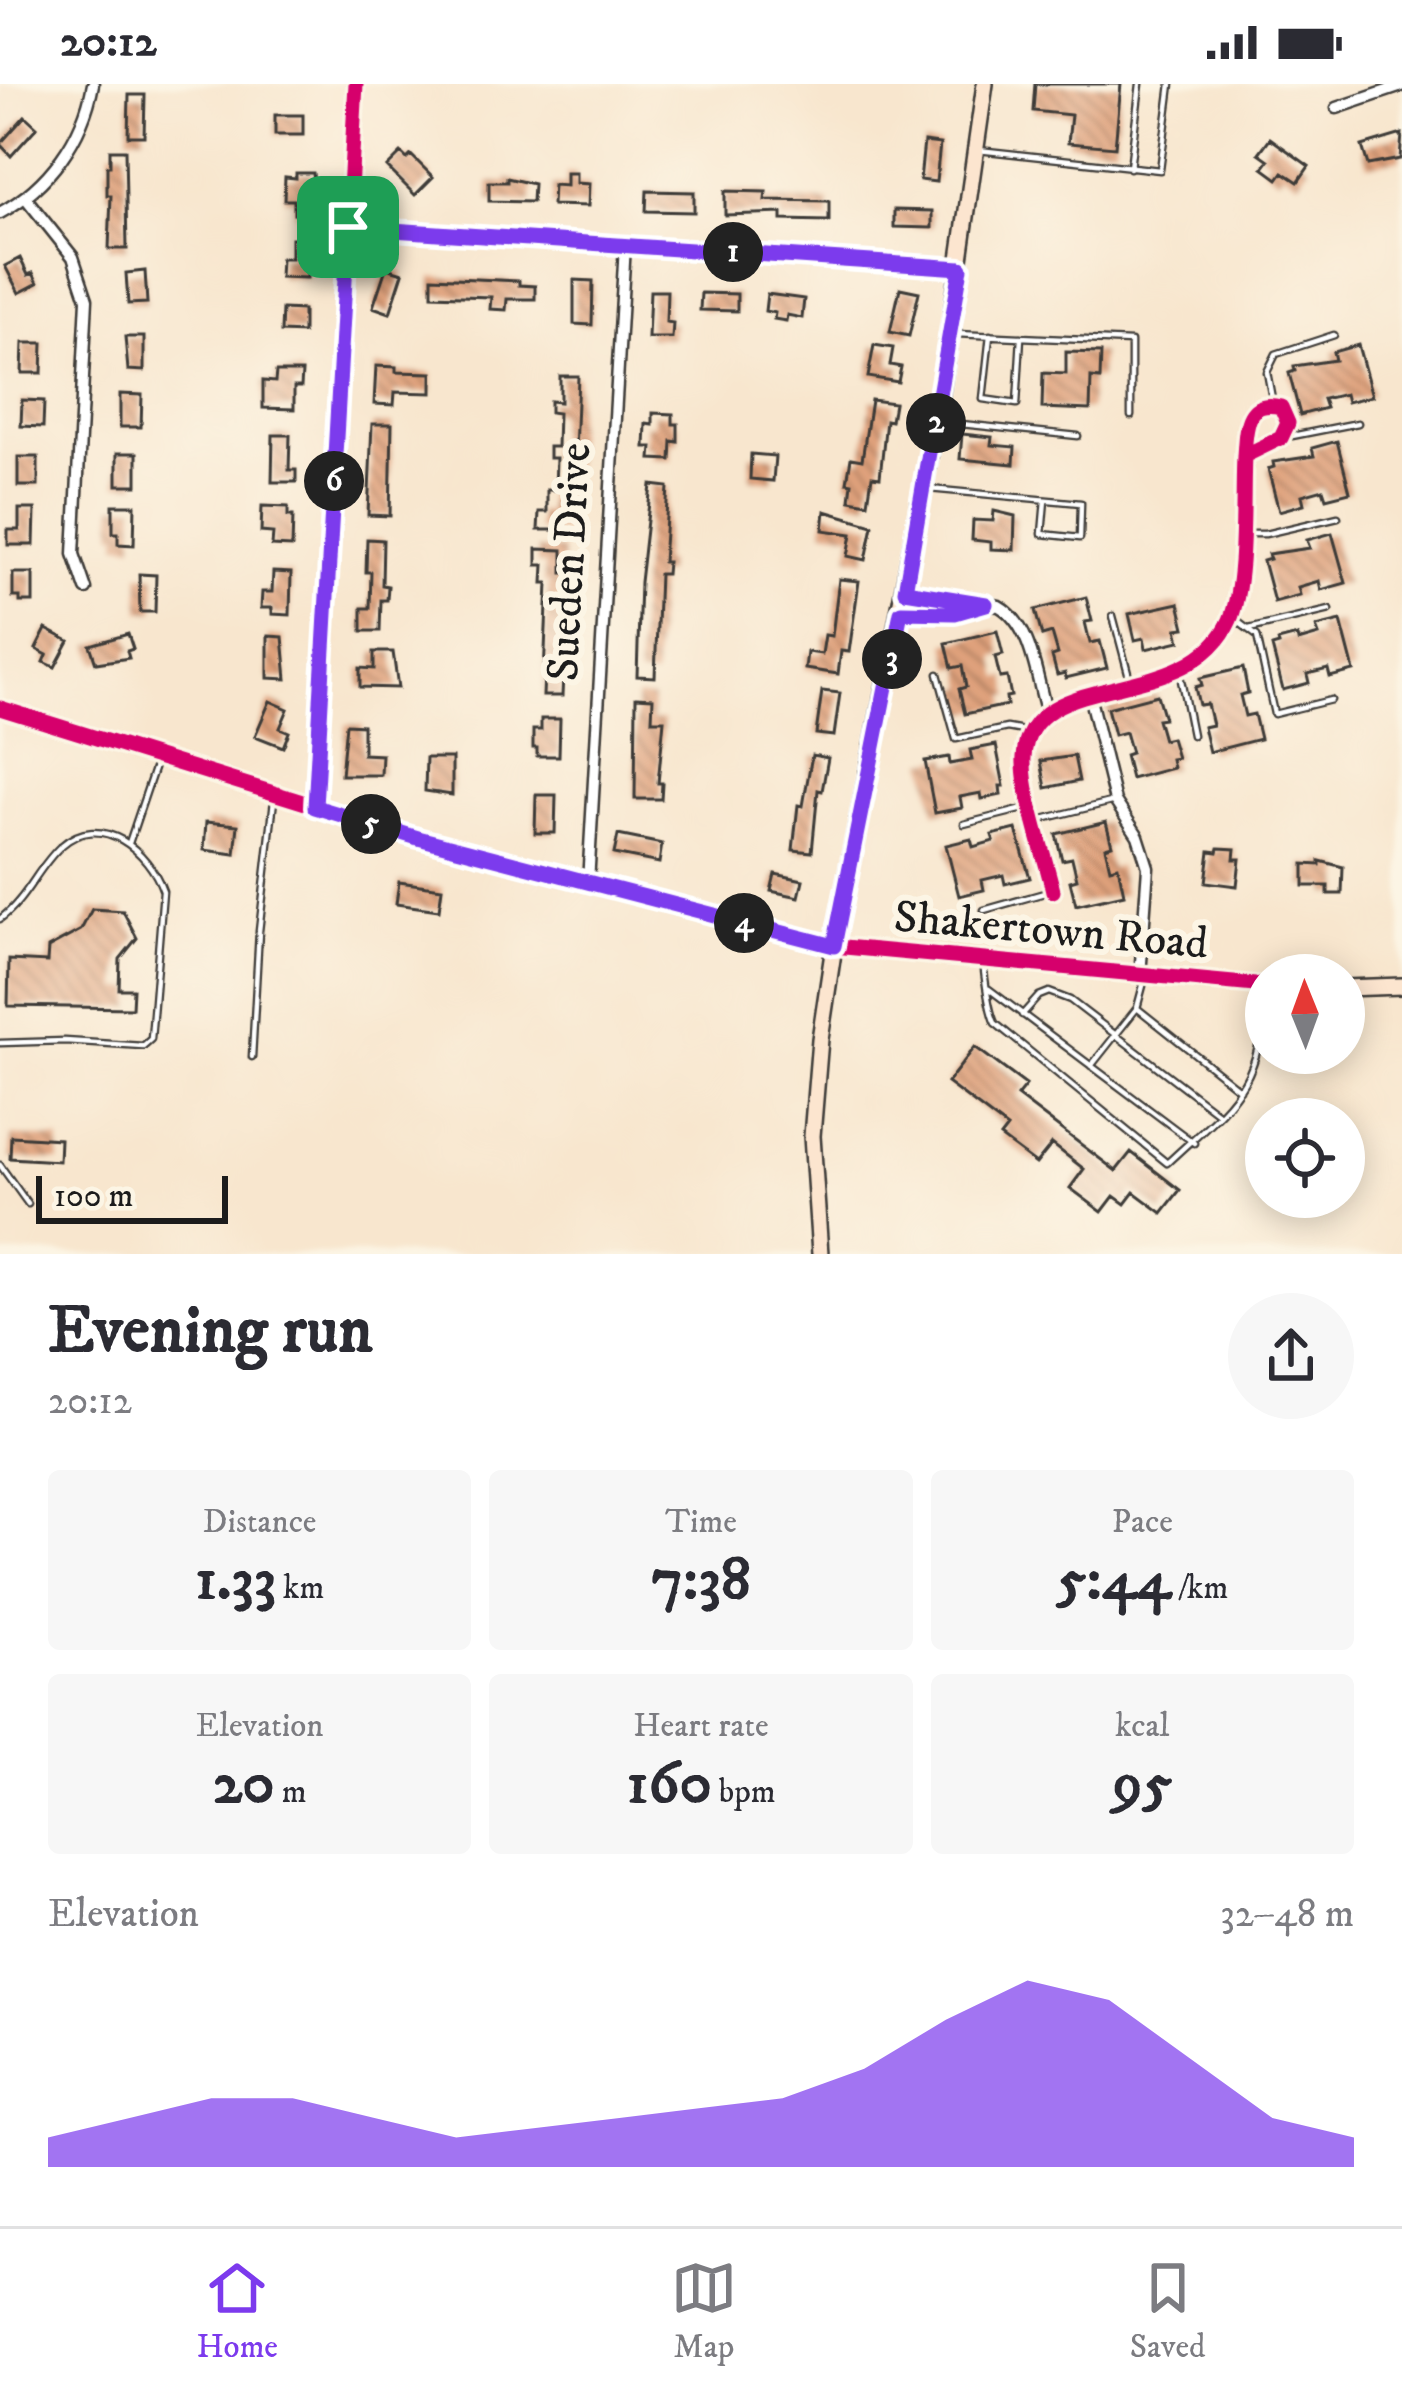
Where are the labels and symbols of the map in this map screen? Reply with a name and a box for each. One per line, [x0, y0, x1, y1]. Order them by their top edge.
pin [297, 176, 399, 278]
pin: 1 [703, 222, 763, 282]
pin: 2 [906, 393, 966, 453]
street label: Sueden Drive [536, 441, 604, 683]
pin: 6 [304, 451, 364, 511]
pin: 3 [862, 629, 922, 689]
pin: 5 [341, 794, 401, 854]
street label: Shakertown Road [892, 889, 1211, 973]
pin: 4 [714, 893, 774, 953]
north arrow [1245, 954, 1365, 1074]
scale bar [36, 1170, 228, 1223]

